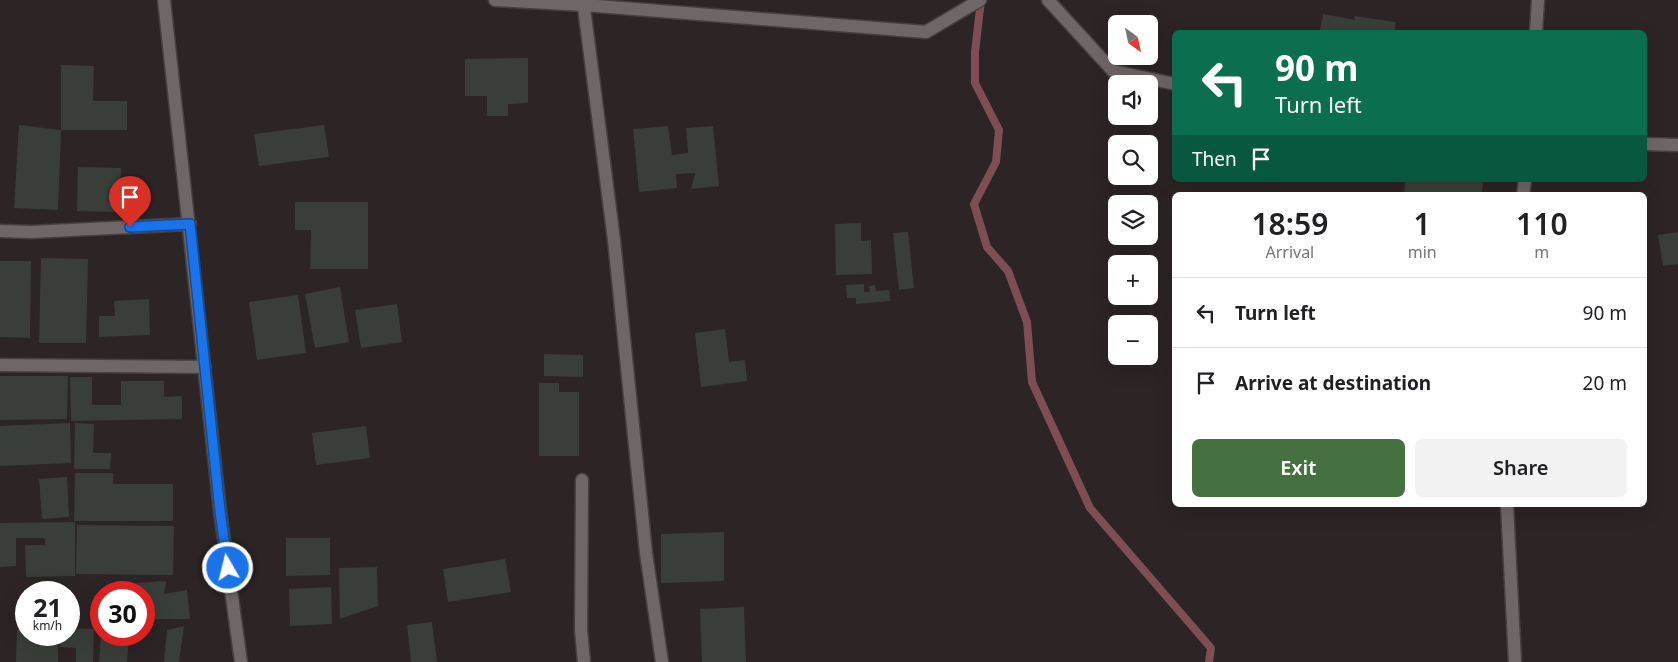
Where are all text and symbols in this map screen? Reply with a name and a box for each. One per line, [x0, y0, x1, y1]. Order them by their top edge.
north arrow [1108, 15, 1158, 65]
map controls [1108, 15, 1158, 365]
text: 90 m [1275, 44, 1358, 91]
icon: left [1192, 50, 1257, 115]
button: sound [1108, 75, 1158, 125]
text: Turn left [1275, 89, 1362, 119]
button: search [1108, 135, 1158, 185]
icon: arrive [1247, 145, 1275, 173]
text: Then [1192, 146, 1237, 172]
pin [109, 176, 151, 227]
icon: arrive [116, 183, 144, 211]
button: layers [1108, 195, 1158, 245]
text: 18:59 [1251, 203, 1328, 244]
text: 1 [1414, 203, 1431, 244]
text: 110 [1516, 203, 1568, 244]
text: Arrival [1265, 241, 1314, 263]
text: min [1408, 241, 1437, 263]
text: m [1534, 241, 1549, 263]
button: + [1108, 255, 1158, 305]
icon: left [1192, 299, 1220, 327]
text: Turn left [1235, 300, 1316, 326]
text: 90 m [1583, 300, 1627, 326]
button: − [1108, 315, 1158, 365]
icon: arrive [1192, 369, 1220, 397]
text: Arrive at destination [1235, 370, 1431, 396]
text: 20 m [1583, 370, 1627, 396]
button: Exit [1192, 439, 1405, 497]
button: Share [1415, 439, 1627, 497]
position arrow [201, 541, 253, 593]
speed limit sign: 30 [90, 581, 155, 646]
text: 21 [33, 590, 62, 624]
text: km/h [33, 617, 62, 634]

